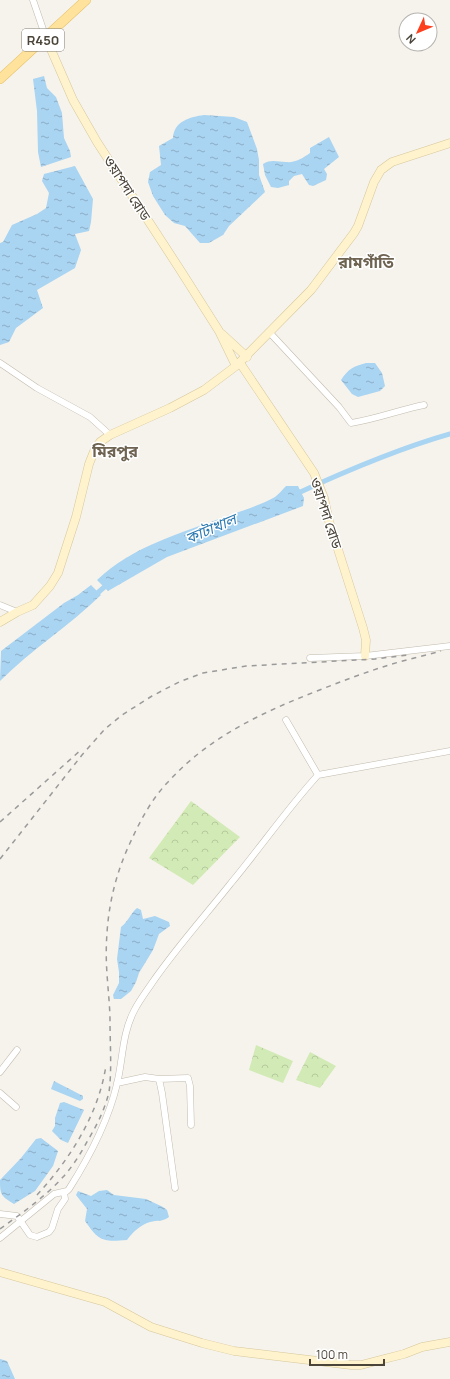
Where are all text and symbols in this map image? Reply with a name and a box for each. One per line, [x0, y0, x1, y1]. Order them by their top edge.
north arrow [398, 12, 438, 52]
road number: R450 [22, 29, 64, 51]
text: N [402, 31, 419, 47]
street label: ওয়াপদা রোড [99, 151, 156, 225]
district label: রামগাঁতি [337, 251, 394, 273]
district label: মিরপুর [91, 440, 138, 462]
street label: ওয়াপদা রোড [306, 475, 347, 552]
water label: কাটাখাল [182, 507, 242, 549]
scale bar [310, 1341, 384, 1367]
text: 100 m [316, 1346, 348, 1363]

